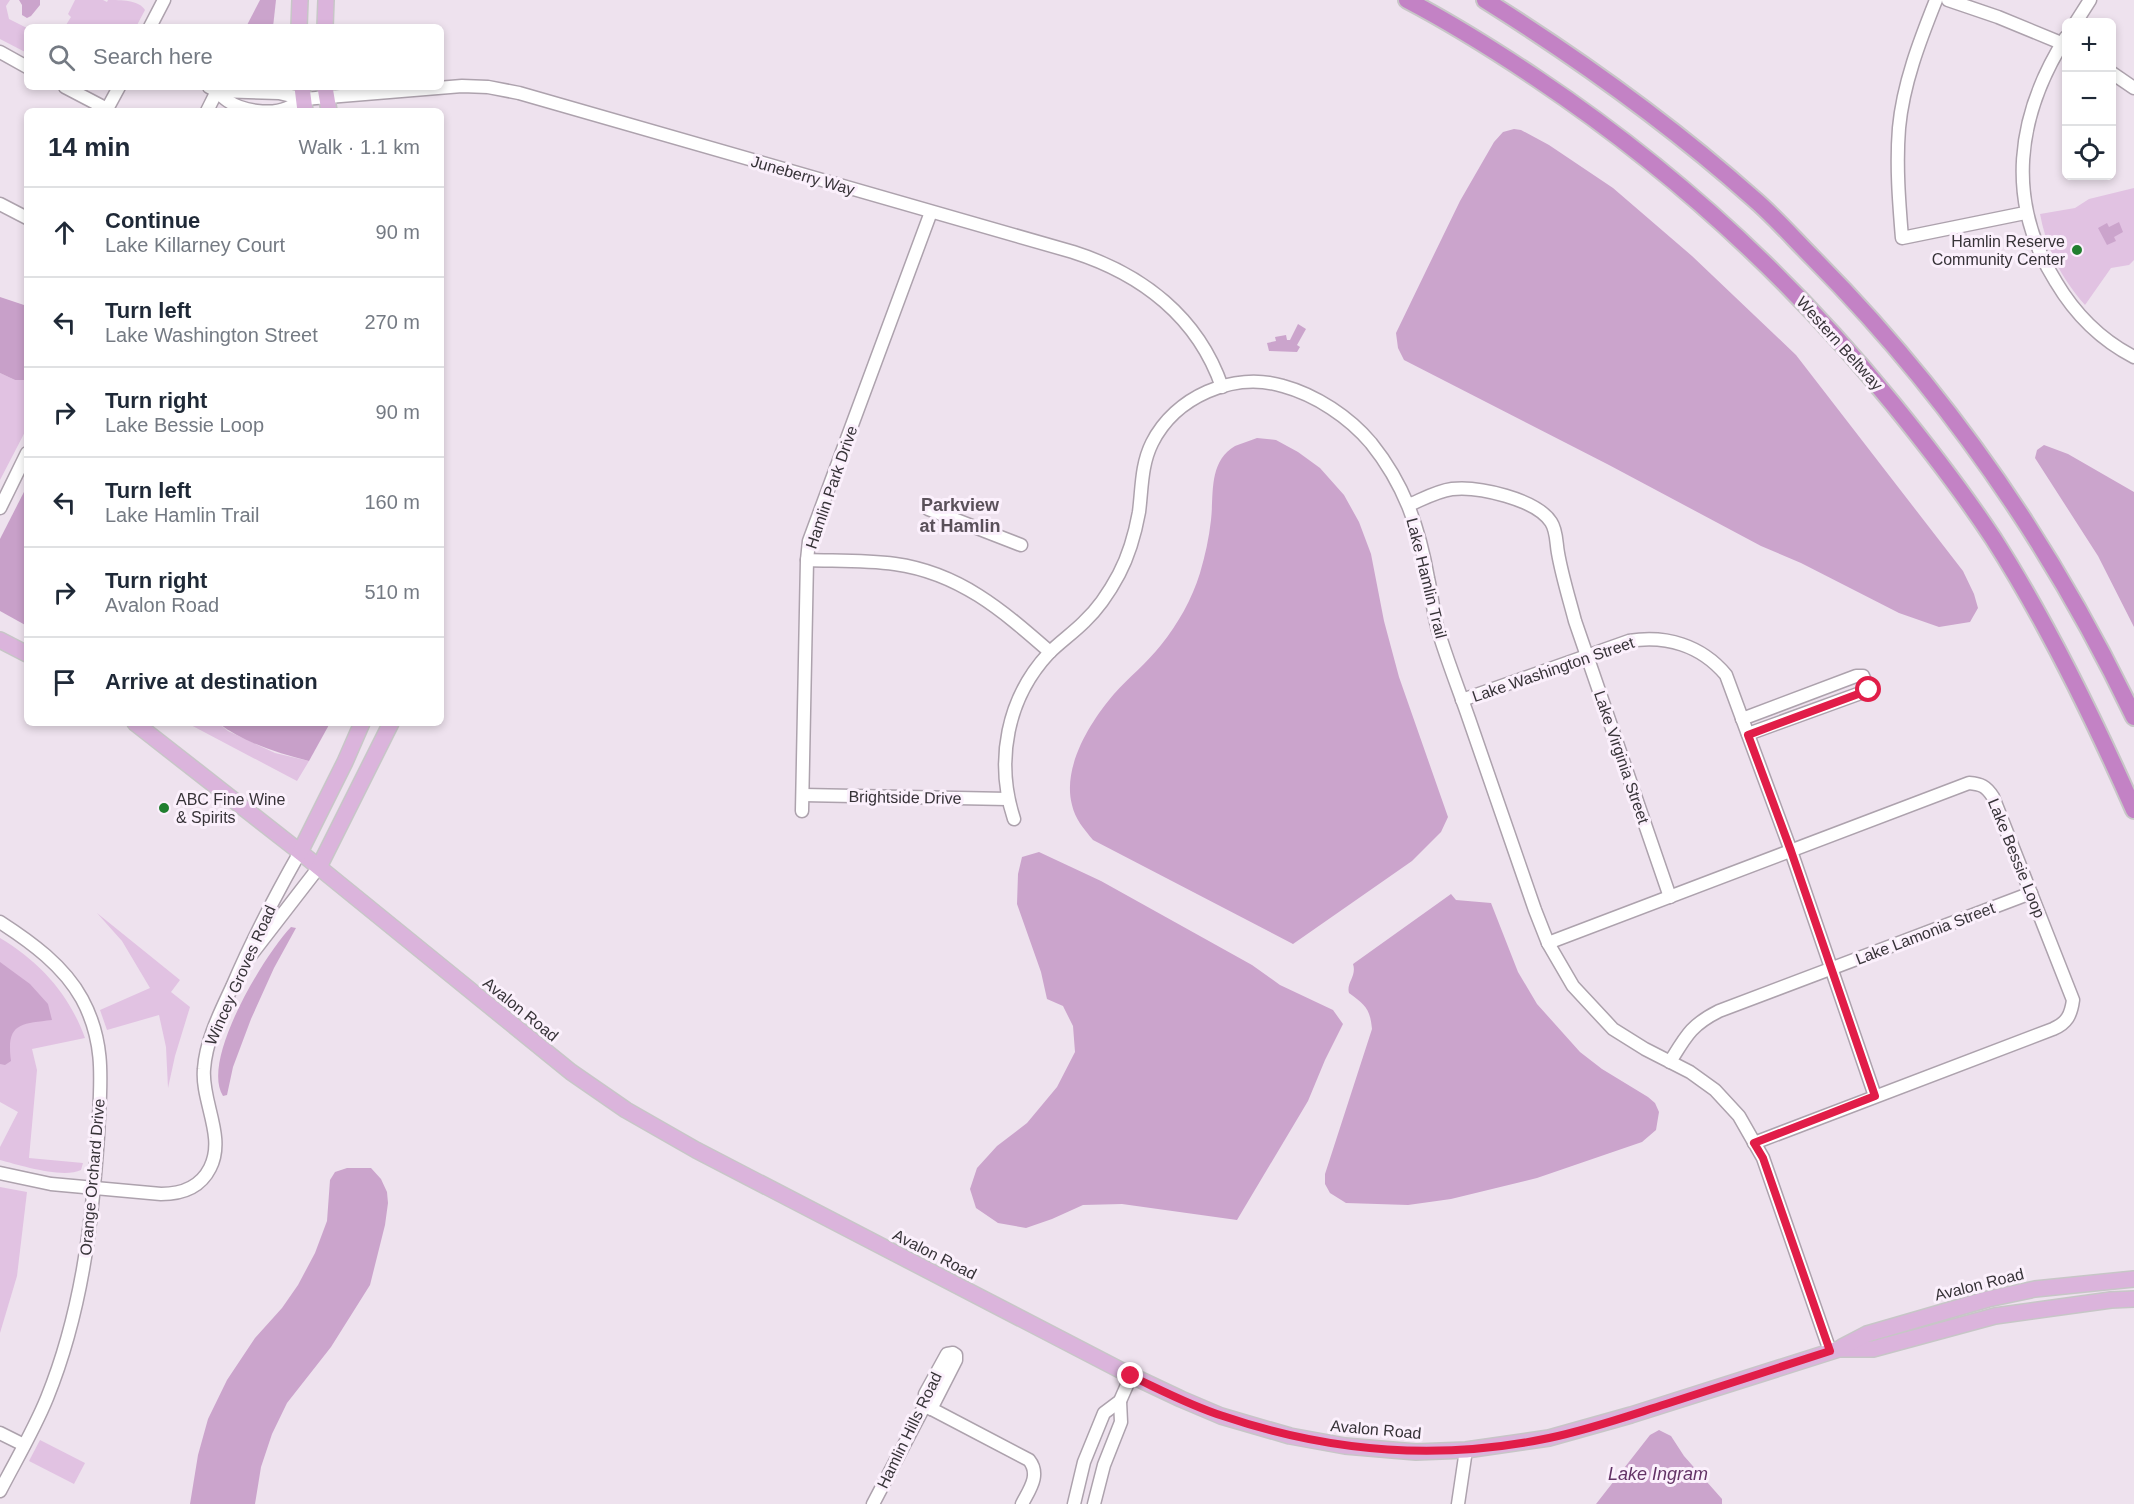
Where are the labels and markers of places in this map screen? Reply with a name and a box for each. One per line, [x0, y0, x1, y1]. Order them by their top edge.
place label: Hamlin Reserve Community Center [1932, 233, 2066, 268]
marker: Hamlin Reserve Community Center [2070, 243, 2084, 257]
place label: ABC Fine Wine & Spirits [176, 791, 285, 826]
marker: ABC Fine Wine & Spirits [157, 801, 171, 815]

